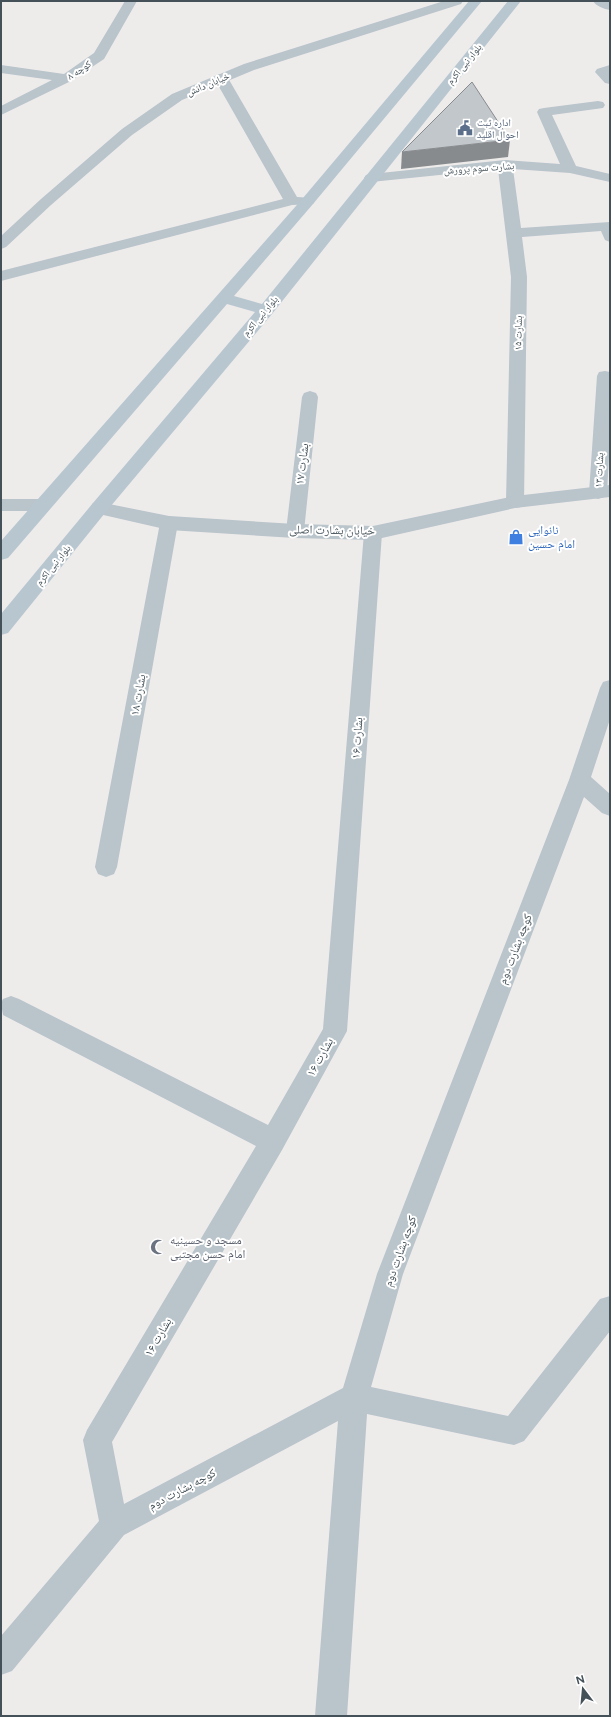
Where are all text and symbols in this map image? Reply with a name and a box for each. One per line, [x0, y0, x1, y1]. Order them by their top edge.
street label: بلوار نبی اکرم [444, 41, 485, 88]
street label: کوچه ۸ [64, 57, 94, 83]
street label: خیابان دانش [184, 69, 232, 99]
place label: اداره ثبت احوال اقلید [477, 116, 519, 141]
public building icon: اداره ثبت احوال اقلید [456, 119, 474, 137]
street label: بشارت سوم پرورش [443, 159, 515, 178]
street label: بلوار نبی اکرم [239, 293, 282, 340]
street label: بشارت ۱۵ [511, 315, 525, 351]
street label: بشارت ۱۷ [292, 442, 312, 486]
street label: بشارت ۱۳ [592, 452, 606, 488]
street label: خیابان بشارت اصلی [289, 522, 375, 538]
place label: نانوایی امام حسین [528, 523, 575, 552]
shop icon: نانوایی امام حسین [507, 528, 525, 546]
street label: بلوار نبی اکرم [33, 542, 74, 589]
street label: بشارت ۱۸ [127, 673, 149, 717]
street label: بشارت ۱۶ [349, 717, 366, 759]
street label: کوچه بشارت دوم [495, 912, 536, 987]
street label: بشارت ۱۶ [304, 1035, 337, 1079]
street label: کوچه بشارت دوم [381, 1214, 420, 1289]
place label: مسجد و حسینیه امام حسن مجتبی [170, 1233, 245, 1262]
mosque icon: مسجد و حسینیه امام حسن مجتبی [149, 1238, 167, 1256]
street label: بشارت ۱۶ [141, 1315, 175, 1359]
street label: کوچه بشارت دوم [146, 1465, 219, 1513]
north arrow [563, 1669, 603, 1709]
text: N [574, 1672, 586, 1687]

